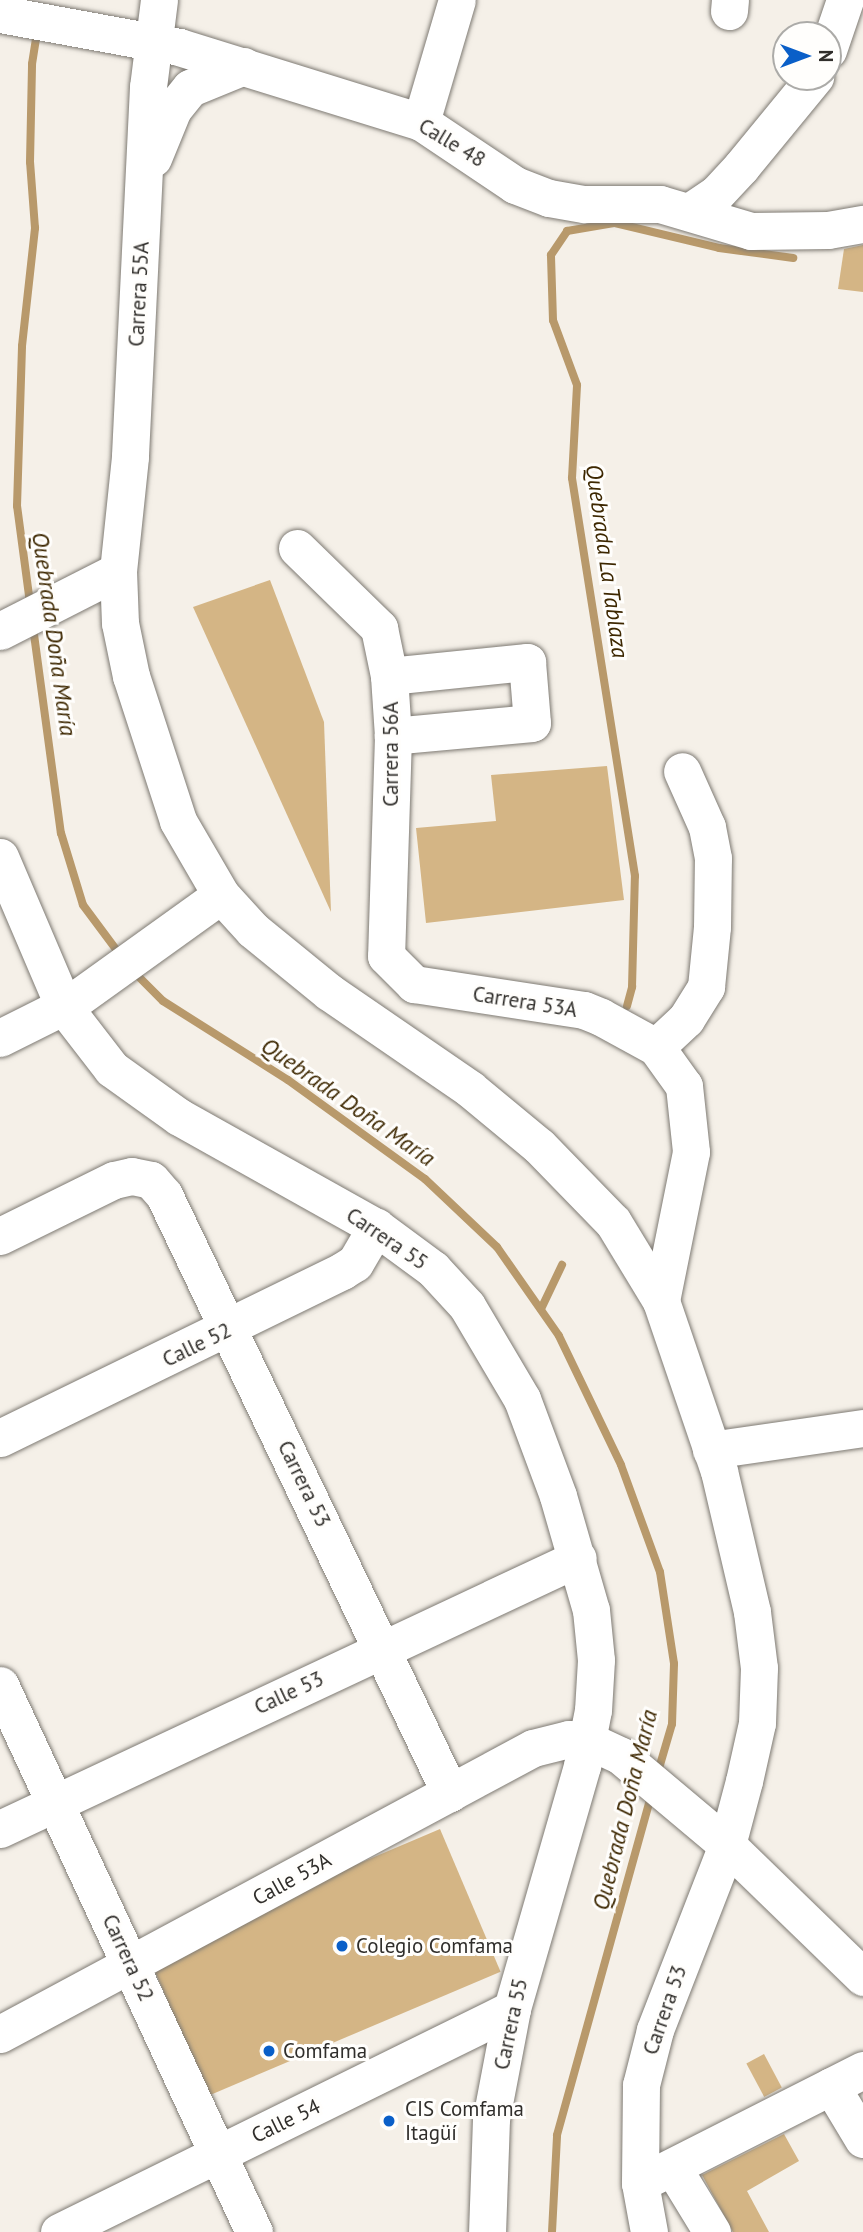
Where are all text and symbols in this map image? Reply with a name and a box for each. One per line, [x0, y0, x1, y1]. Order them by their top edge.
north arrow [772, 21, 842, 91]
text: N [814, 50, 838, 62]
street label: Calle 48 [414, 113, 490, 173]
street label: Carrera 55A [124, 241, 154, 347]
water label: Quebrada La Tablaza [580, 462, 634, 660]
water label: Quebrada Doña María [26, 530, 82, 738]
street label: Carrera 56A [378, 701, 404, 807]
street label: Carrera 53A [471, 981, 579, 1023]
water label: Quebrada Doña María [256, 1032, 440, 1172]
street label: Carrera 55 [341, 1203, 433, 1275]
street label: Calle 52 [158, 1318, 236, 1372]
street label: Carrera 53 [272, 1437, 336, 1531]
street label: Calle 53 [250, 1666, 328, 1720]
water label: Quebrada Doña María [587, 1707, 663, 1913]
street label: Calle 53A [248, 1847, 336, 1911]
street label: Carrera 52 [97, 1911, 159, 2005]
place label: Colegio Comfama [356, 1933, 513, 1959]
marker: Colegio Comfama [334, 1938, 350, 1954]
street label: Carrera 53 [638, 1962, 692, 2058]
street label: Carrera 55 [489, 1976, 533, 2072]
place label: Comfama [283, 2038, 367, 2064]
marker: Comfama [261, 2043, 277, 2059]
street label: Calle 54 [247, 2094, 325, 2148]
place label: CIS Comfama Itagüí [405, 2096, 524, 2146]
marker: CIS Comfama Itagüí [379, 2111, 399, 2131]

